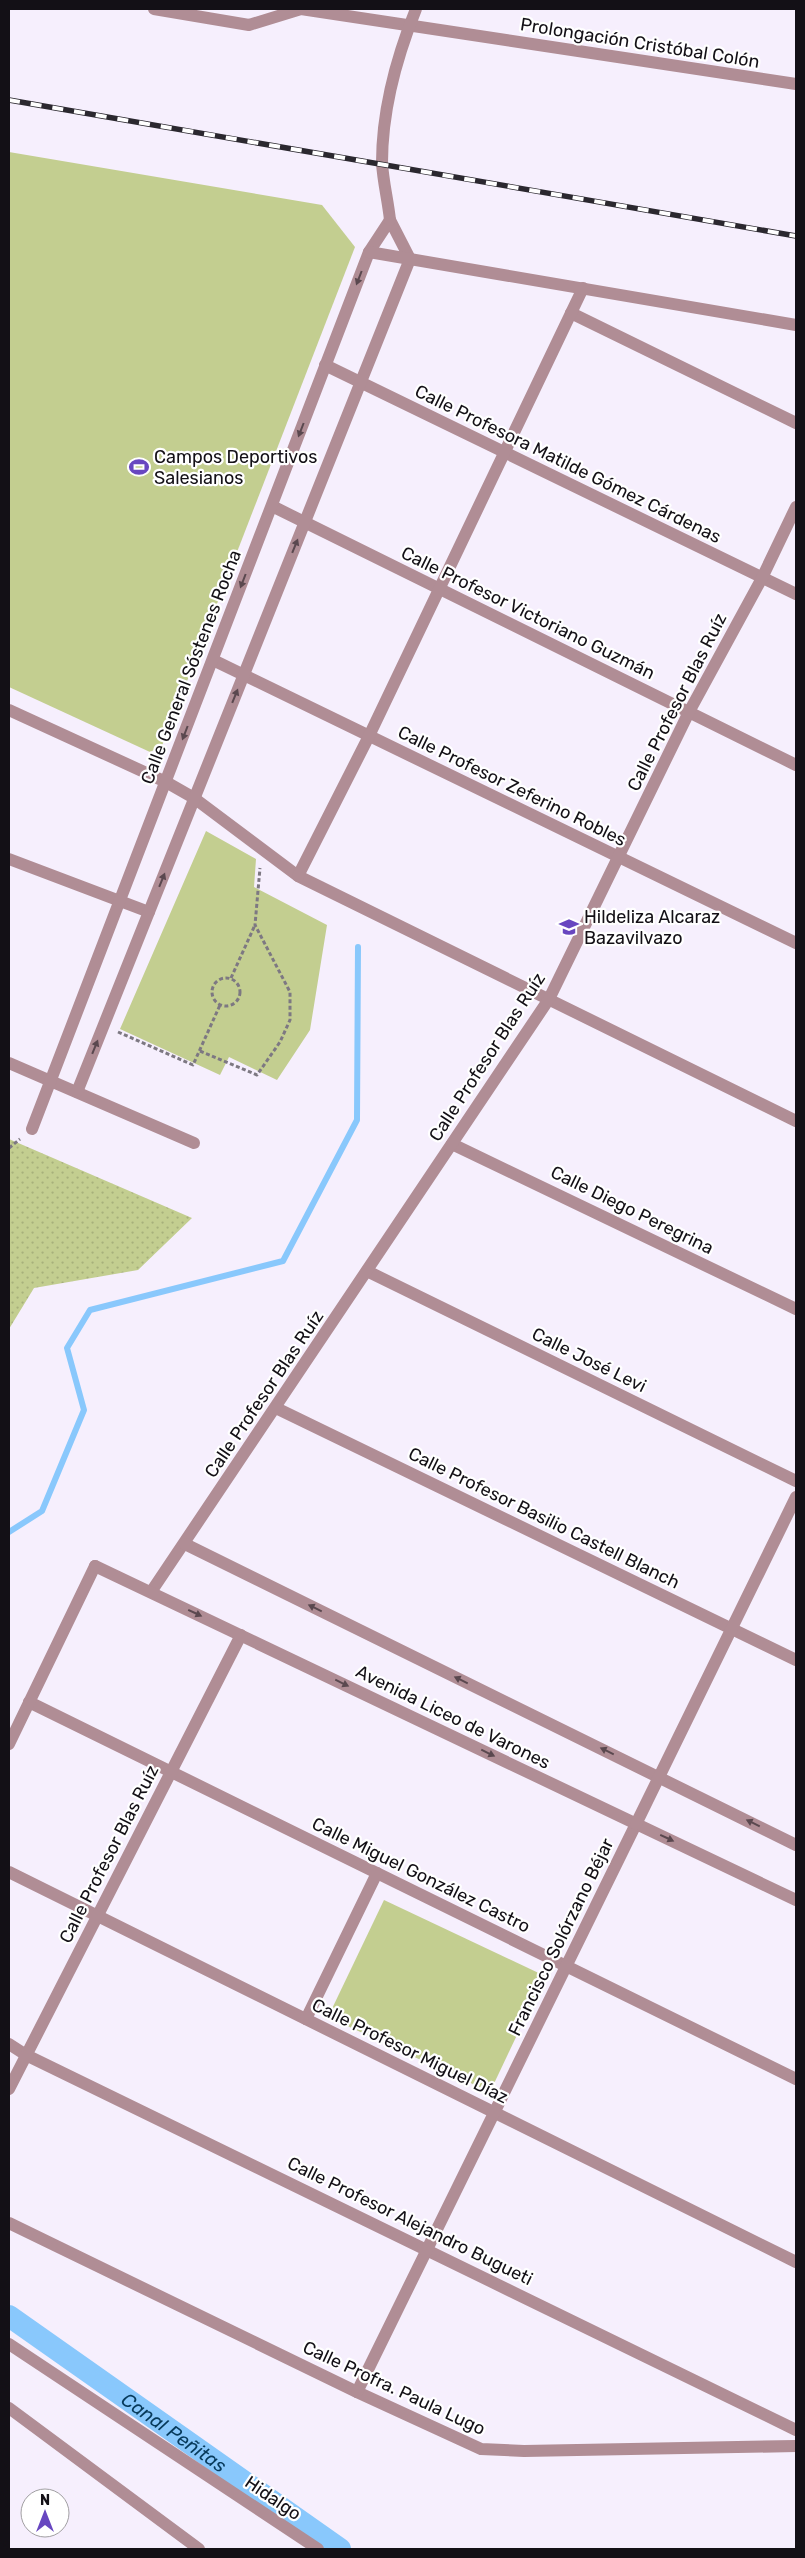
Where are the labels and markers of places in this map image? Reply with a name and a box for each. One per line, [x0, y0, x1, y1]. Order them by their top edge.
place label: Campos Deportivos Salesianos [154, 446, 318, 489]
sports icon: Campos Deportivos Salesianos [128, 456, 150, 478]
place label: Hildeliza Alcaraz Bazavilvazo [584, 906, 720, 949]
school or university icon: Hildeliza Alcaraz Bazavilvazo [558, 916, 580, 938]

